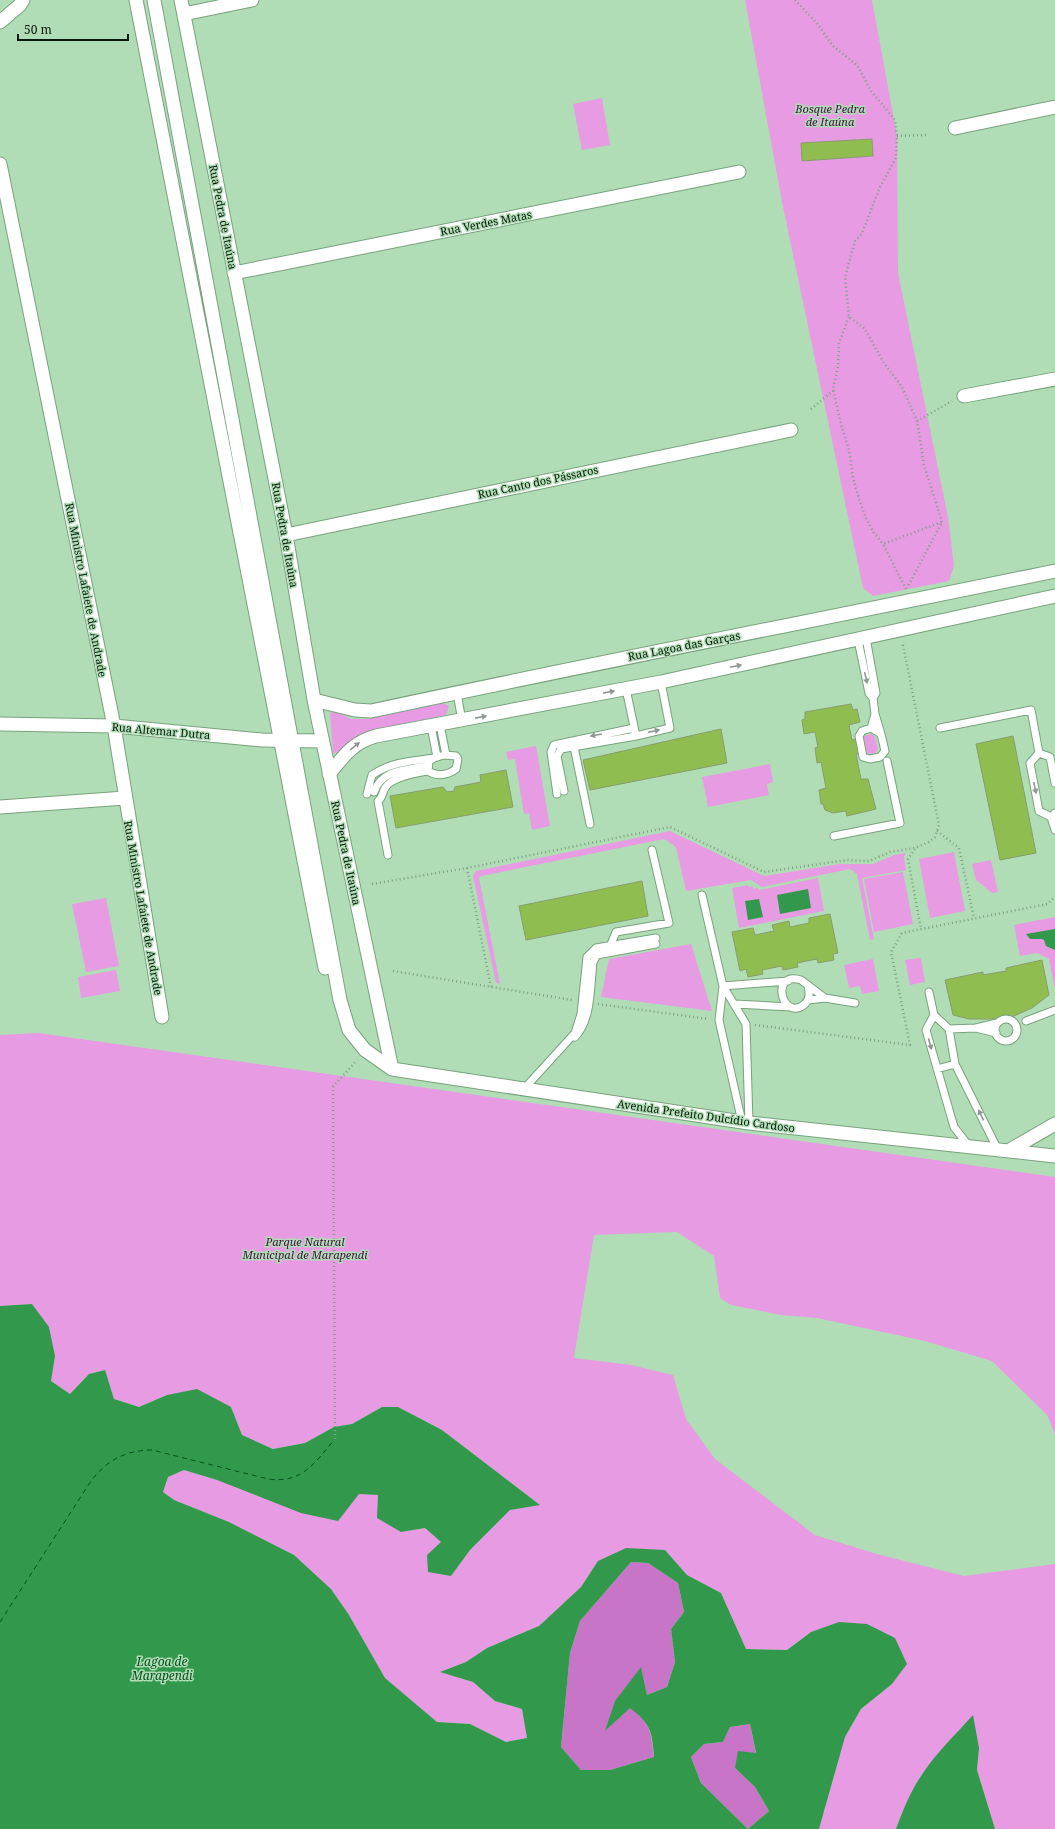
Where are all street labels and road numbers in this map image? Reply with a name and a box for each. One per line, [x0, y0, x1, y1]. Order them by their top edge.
street label: Rua Pedra de Itaúna [206, 163, 241, 271]
street label: Rua Verdes Matas [439, 206, 533, 239]
street label: Rua Canto dos Pássaros [476, 461, 600, 502]
street label: Rua Pedra de Itaúna [269, 481, 302, 589]
street label: Rua Ministro Lafaiete de Andrade [62, 502, 111, 678]
street label: Rua Lagoa das Garças [626, 627, 741, 664]
street label: Rua Altemar Dutra [111, 719, 211, 742]
street label: Rua Pedra de Itaúna [328, 799, 365, 907]
street label: Rua Ministro Lafaiete de Andrade [121, 819, 166, 997]
street label: Avenida Prefeito Dulcídio Cardoso [616, 1096, 796, 1135]

